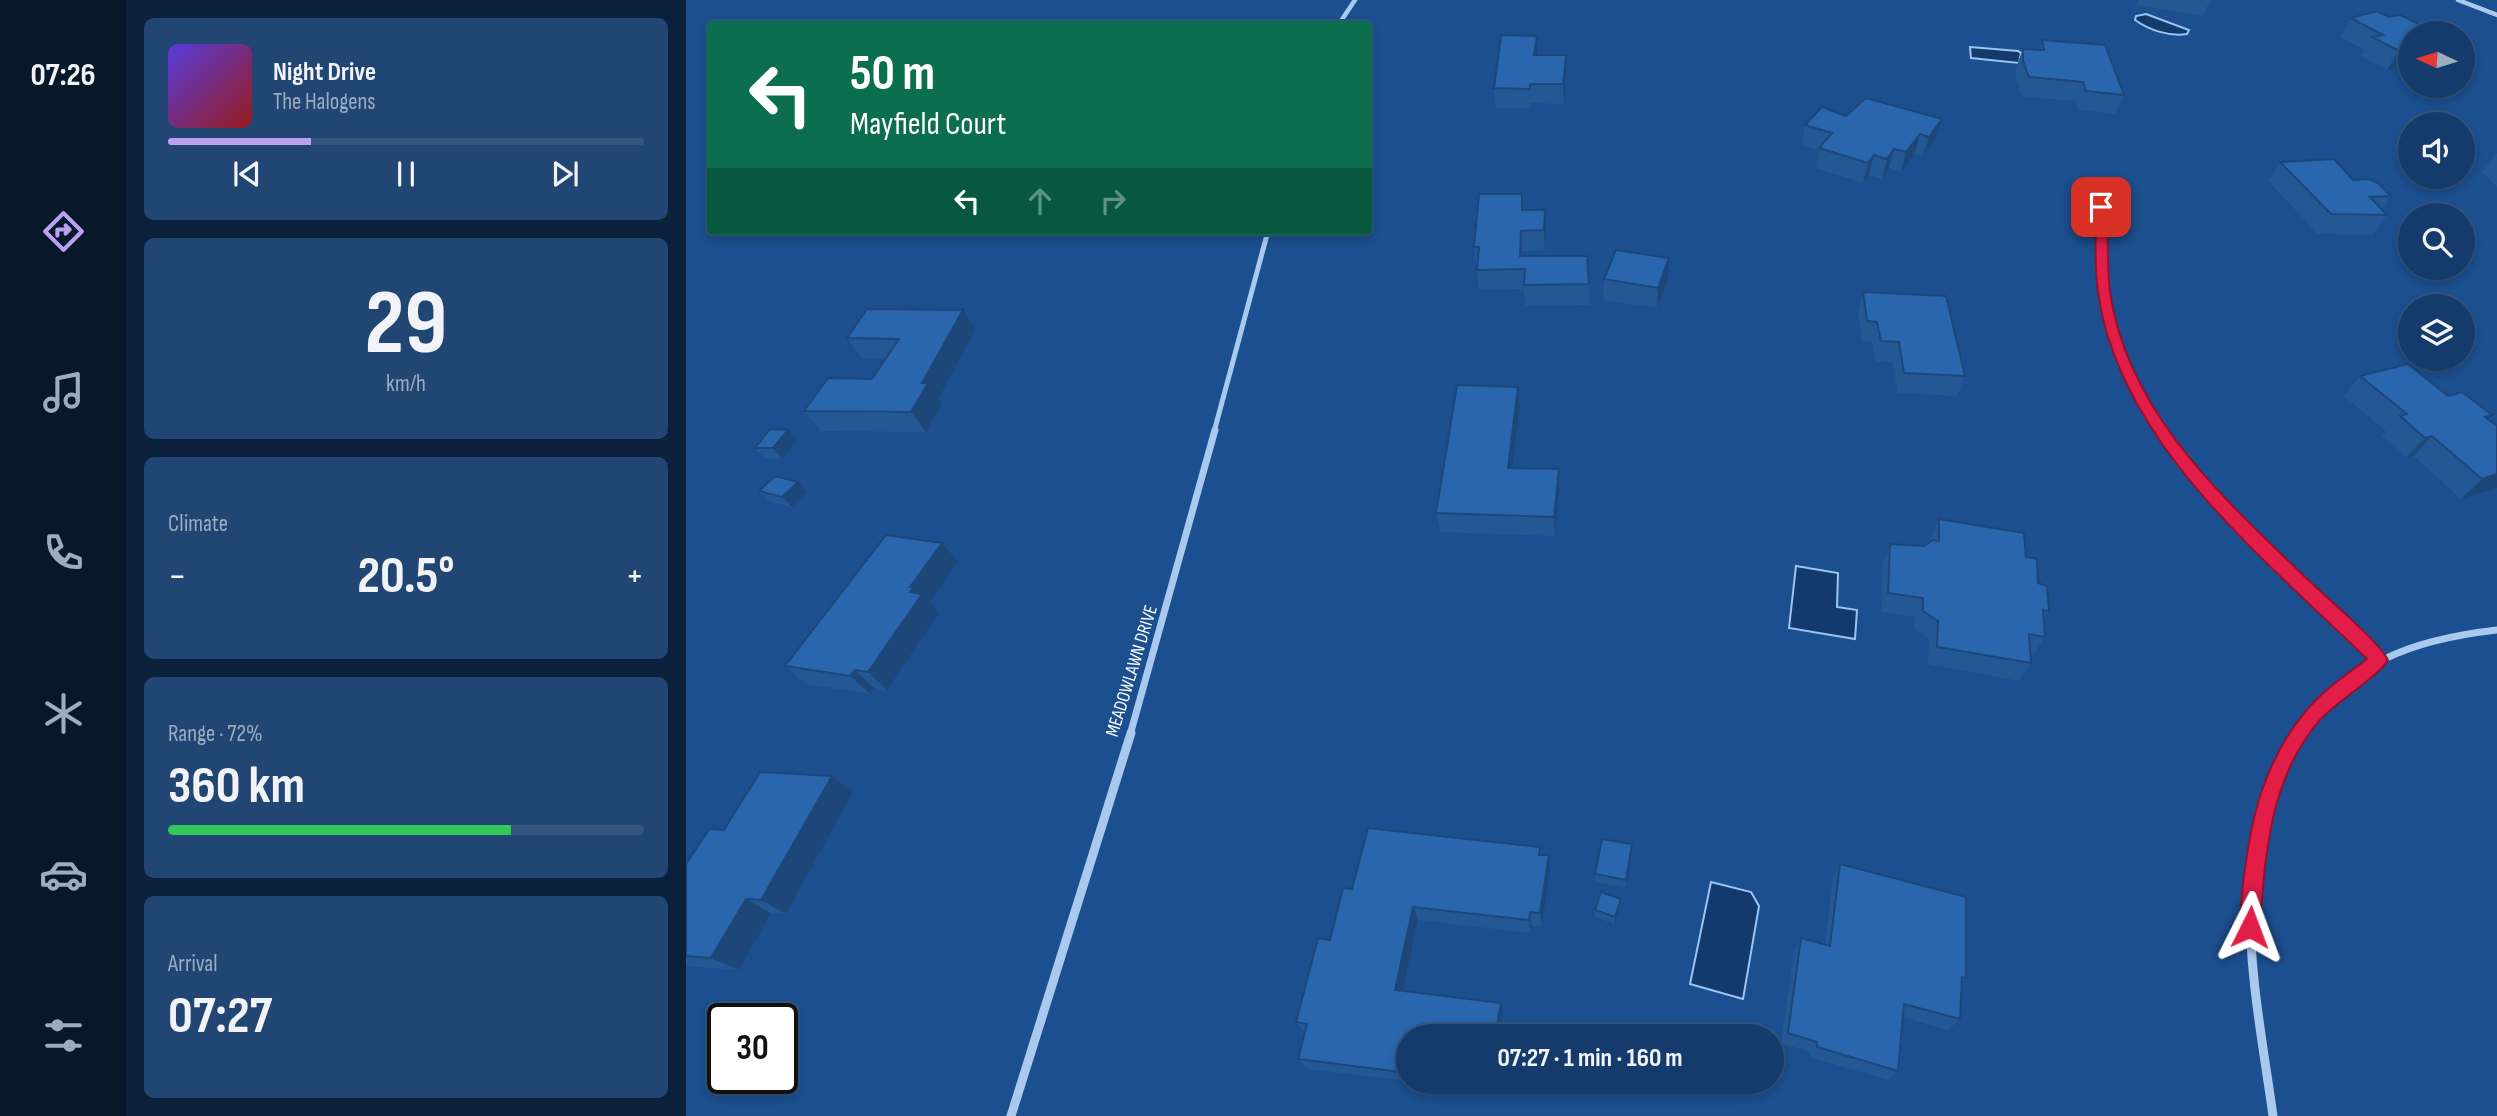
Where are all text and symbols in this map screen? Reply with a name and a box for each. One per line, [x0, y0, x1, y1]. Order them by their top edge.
north arrow [2398, 21, 2474, 98]
map controls [2398, 21, 2475, 371]
text: 50 m [850, 45, 935, 104]
icon: left [735, 49, 826, 140]
text: 07:26 [30, 56, 96, 95]
text: Night Drive [273, 57, 376, 88]
text: The Halogens [273, 88, 376, 116]
text: Mayfield Court [850, 105, 1006, 144]
button: sound [2398, 112, 2475, 189]
icon: previous [228, 155, 266, 193]
icon: pause [387, 155, 425, 193]
icon: next [546, 155, 584, 193]
pin [2071, 177, 2131, 237]
icon: left [948, 182, 986, 220]
icon: ahead [1021, 182, 1059, 220]
icon: right [1094, 182, 1132, 220]
icon: arrive [2082, 188, 2120, 226]
button: search [2398, 203, 2475, 280]
icon: directions [39, 207, 88, 256]
text: 29 [365, 270, 448, 379]
button: layers [2398, 294, 2475, 371]
icon: music [39, 368, 88, 417]
text: km/h [386, 370, 426, 398]
text: Climate [168, 510, 228, 538]
icon: phone [39, 528, 88, 577]
text: 20.5° [357, 545, 455, 608]
text: − [168, 554, 187, 599]
text: + [625, 554, 644, 599]
street label: MEADOWLAWN DRIVE [1101, 602, 1163, 740]
icon: climate [39, 689, 88, 738]
text: Range · 72% [168, 720, 263, 748]
text: 360 km [168, 755, 305, 818]
icon: car [39, 850, 88, 899]
position arrow [2213, 890, 2287, 964]
text: Arrival [168, 950, 217, 978]
text: 07:27 [168, 985, 272, 1048]
speed limit sign: 30 [707, 1003, 798, 1094]
icon: filters [39, 1011, 88, 1060]
text: 07:27 · 1 min · 160 m [1497, 1043, 1683, 1074]

